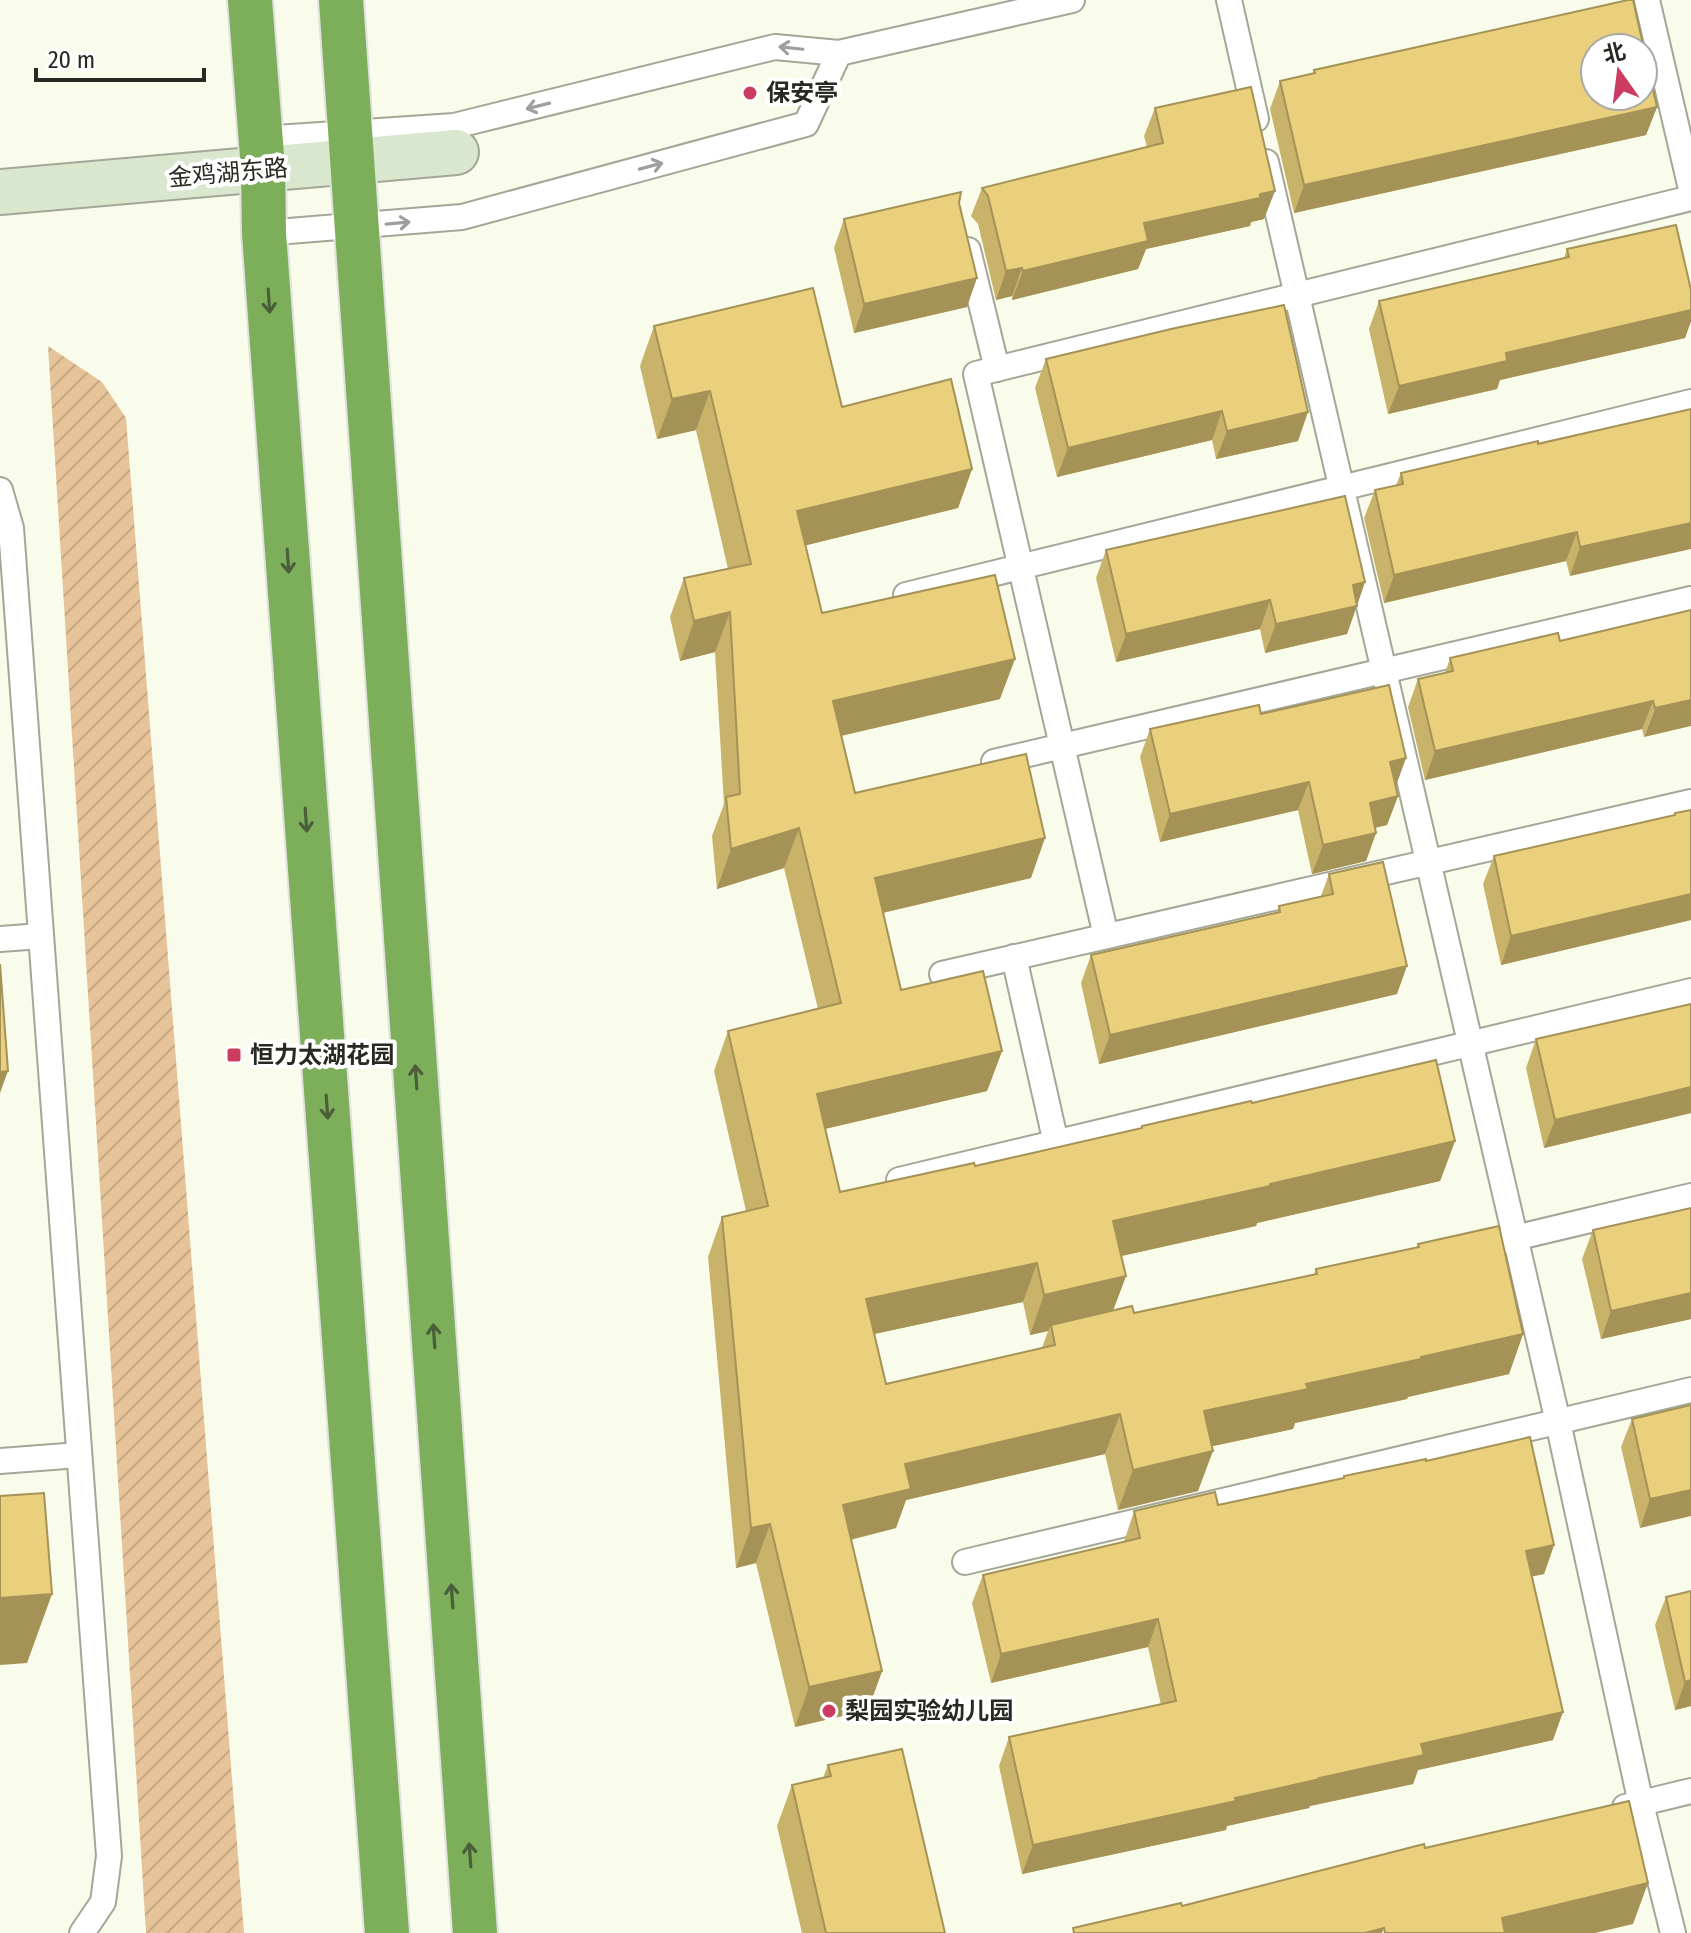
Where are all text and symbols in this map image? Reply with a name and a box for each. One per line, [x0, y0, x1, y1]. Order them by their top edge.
scale bar [36, 32, 204, 82]
north arrow [1579, 32, 1659, 112]
text: 北 [1600, 37, 1628, 69]
one-way arrow [778, 41, 804, 56]
text: 20 m [48, 46, 95, 74]
place label: 保安亭 [766, 79, 838, 107]
marker: 保安亭 [741, 84, 759, 102]
one-way arrow [525, 99, 551, 114]
street label: 金鸡湖东路 [167, 154, 289, 192]
one-way arrow [637, 158, 663, 173]
one-way arrow [384, 215, 411, 230]
one-way arrow [262, 287, 277, 314]
one-way arrow [281, 547, 296, 574]
one-way arrow [299, 806, 314, 833]
place label: 恒力太湖花园 [250, 1041, 394, 1069]
marker: 恒力太湖花园 [225, 1046, 243, 1064]
one-way arrow [408, 1064, 423, 1091]
one-way arrow [320, 1093, 335, 1120]
one-way arrow [426, 1323, 441, 1350]
one-way arrow [444, 1583, 459, 1610]
place label: 梨园实验幼儿园 [845, 1697, 1013, 1725]
marker: 梨园实验幼儿园 [820, 1702, 838, 1720]
one-way arrow [462, 1842, 477, 1869]

